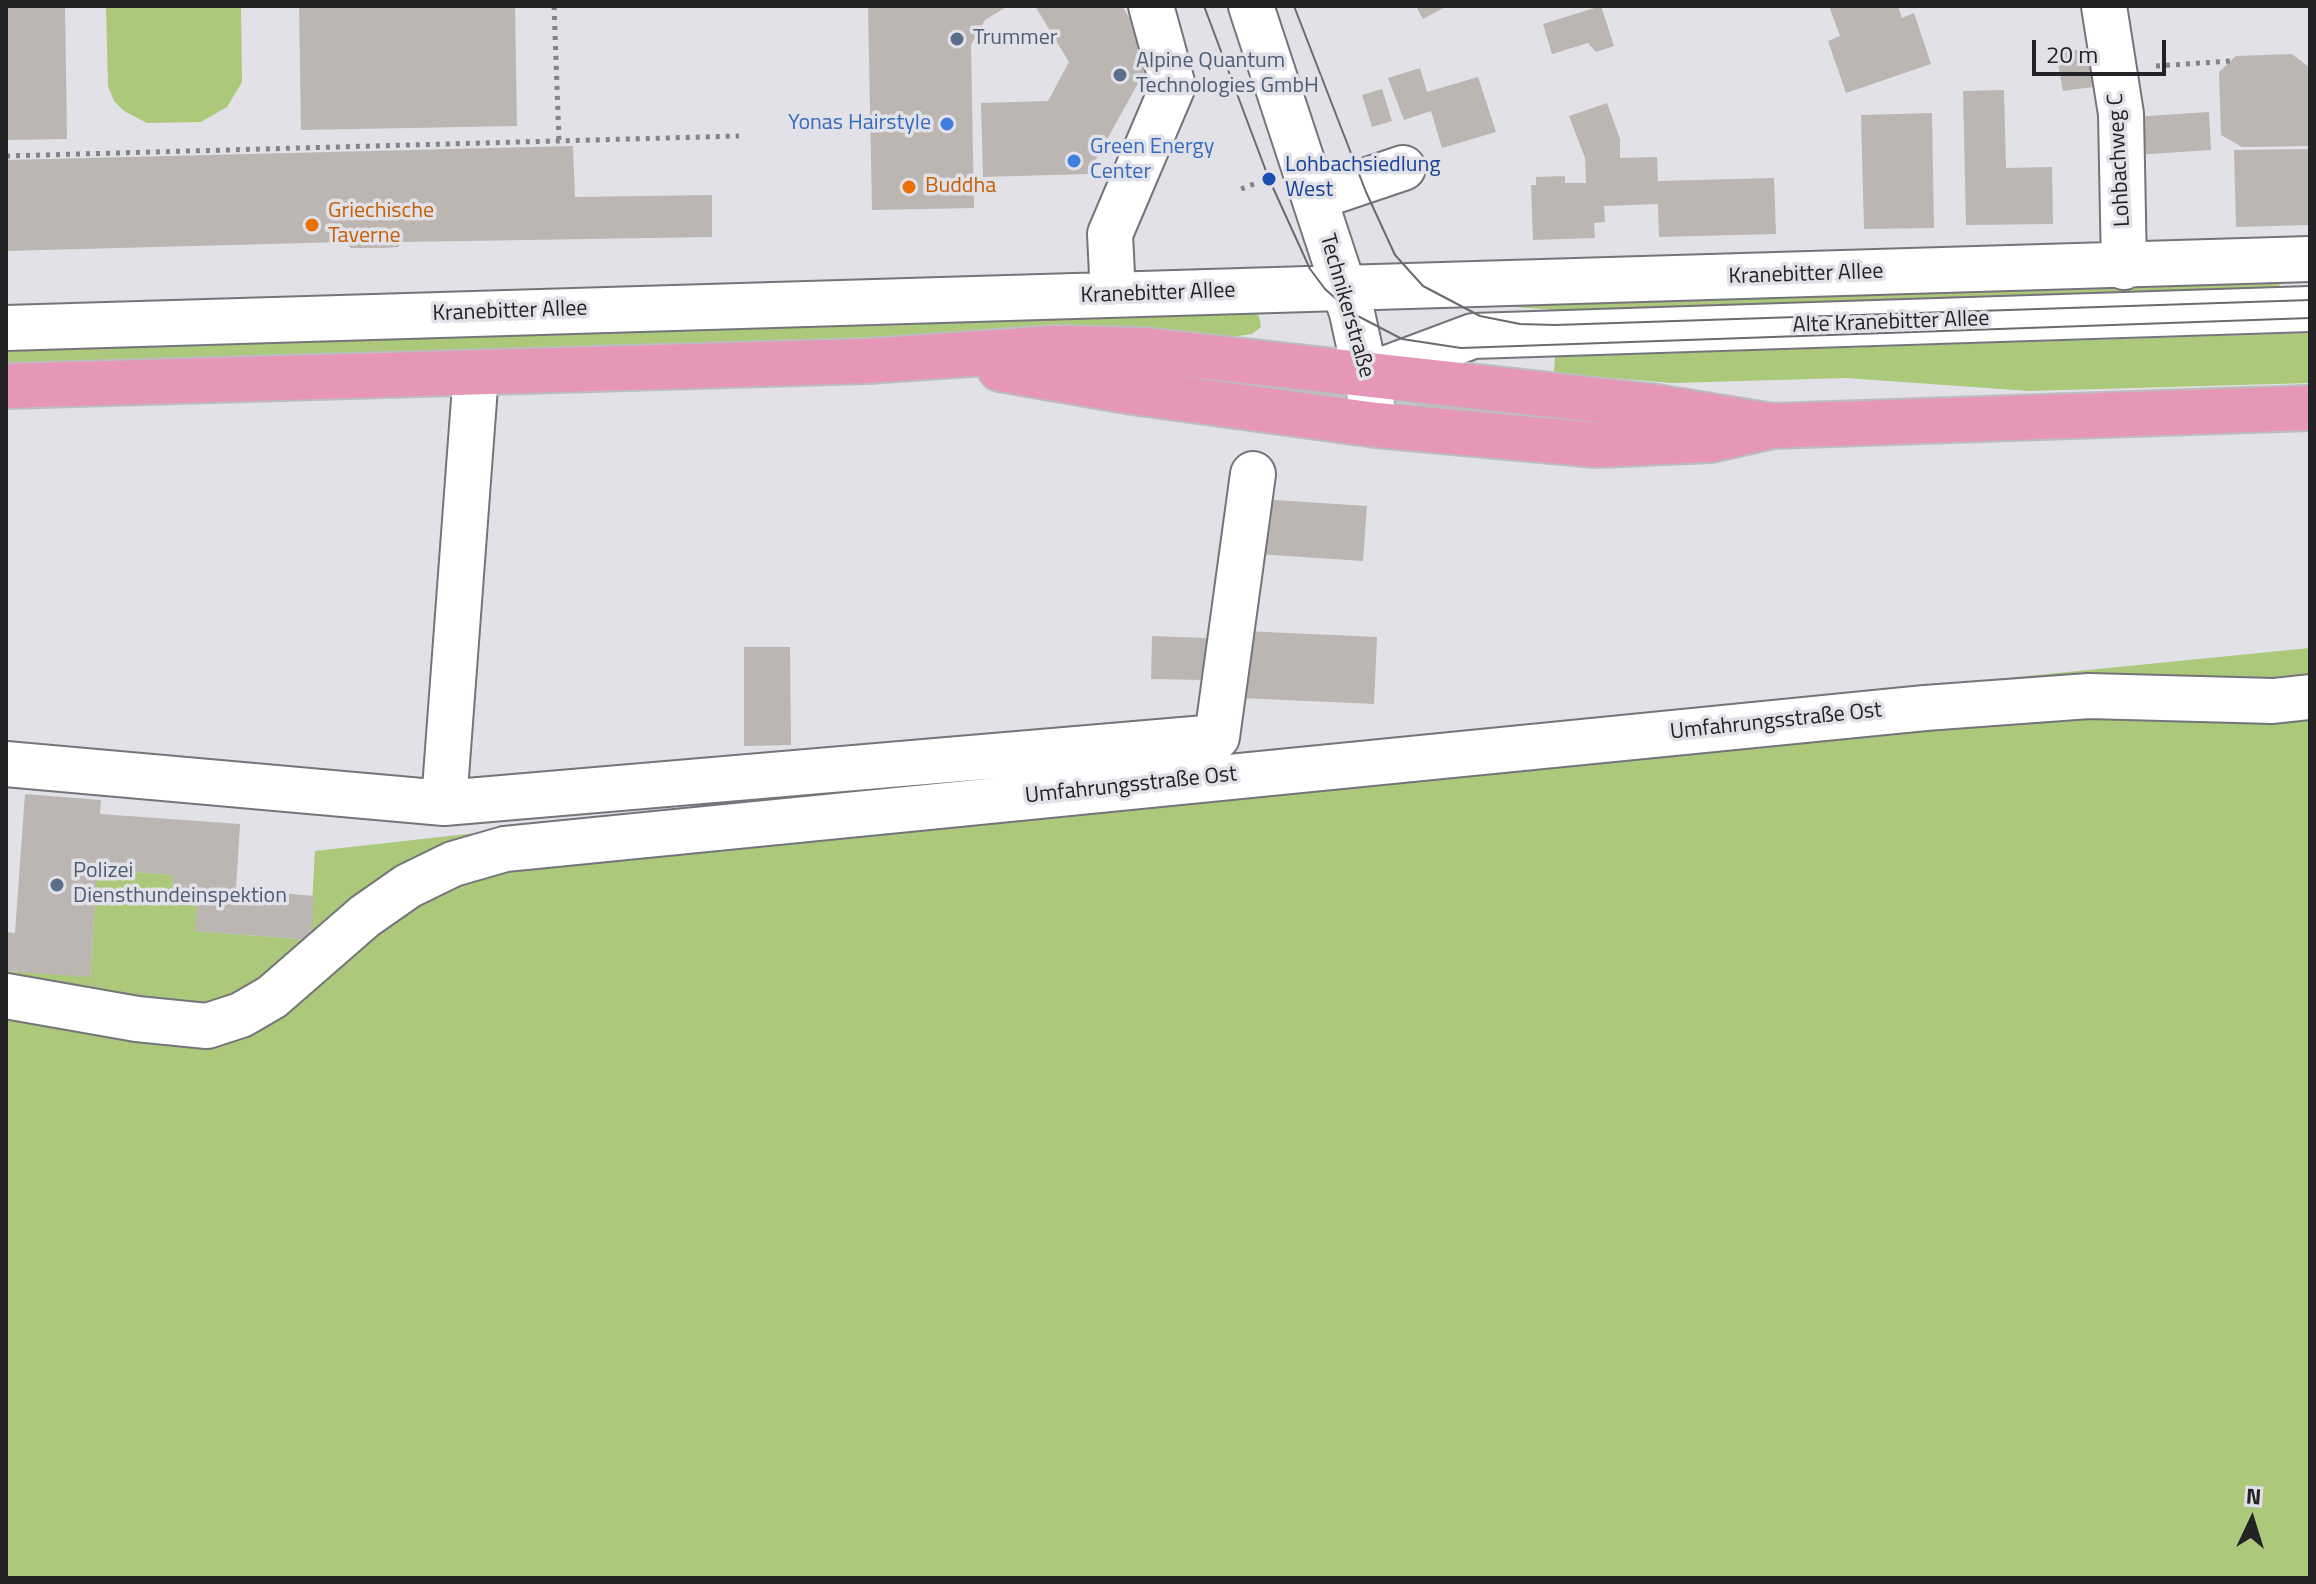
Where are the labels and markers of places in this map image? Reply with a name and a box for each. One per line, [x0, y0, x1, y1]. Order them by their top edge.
place label: Trummer [973, 26, 1057, 52]
marker: Trummer [948, 30, 966, 48]
place label: Alpine Quantum Technologies GmbH [1136, 49, 1319, 100]
marker: Alpine Quantum Technologies GmbH [1111, 66, 1129, 84]
place label: Yonas Hairstyle [788, 111, 931, 137]
marker: Yonas Hairstyle [938, 115, 956, 133]
place label: Green Energy Center [1090, 135, 1214, 186]
marker: Green Energy Center [1065, 152, 1083, 170]
place label: Lohbachsiedlung West [1285, 153, 1441, 204]
marker: Lohbachsiedlung West [1260, 170, 1278, 188]
place label: Buddha [925, 174, 996, 200]
marker: Buddha [900, 178, 918, 196]
place label: Griechische Taverne [328, 199, 434, 250]
marker: Griechische Taverne [303, 216, 321, 234]
place label: Polizei Diensthundeinspektion [73, 859, 287, 910]
marker: Polizei Diensthundeinspektion [48, 876, 66, 894]

